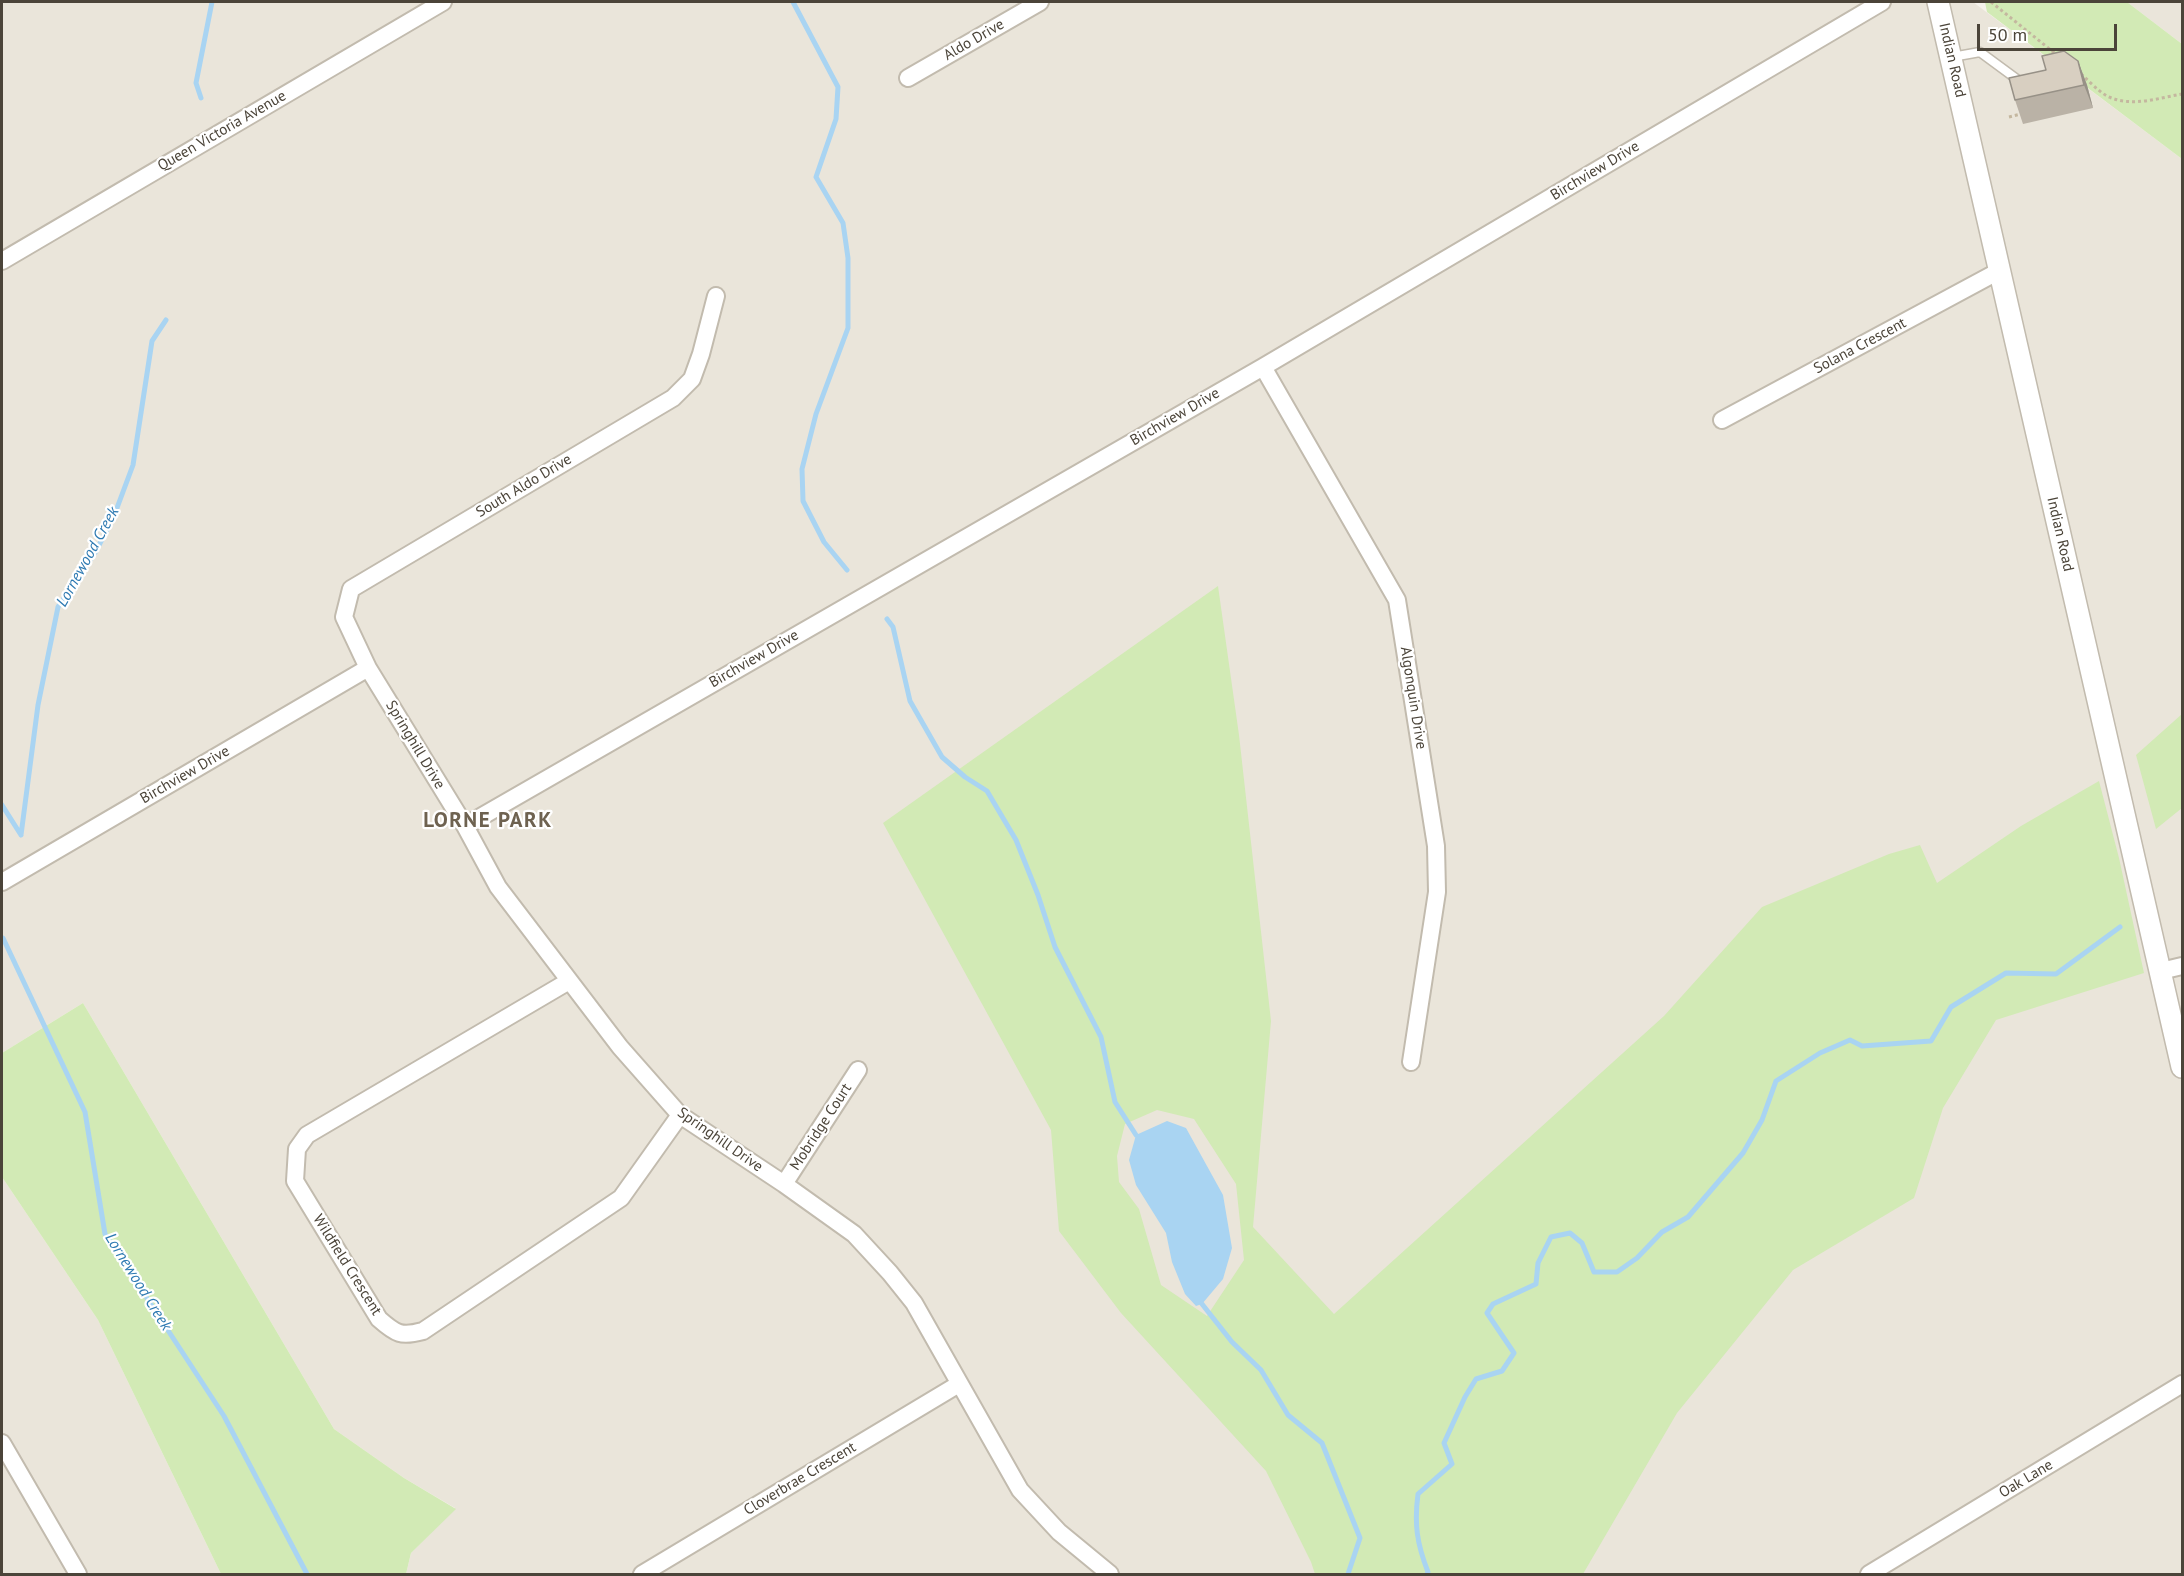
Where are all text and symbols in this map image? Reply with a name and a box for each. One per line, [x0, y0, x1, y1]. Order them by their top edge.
scale bar [1980, 12, 2120, 50]
street label: Aldo Drive [941, 15, 1007, 65]
street label: Indian Road [1935, 21, 1969, 99]
text: 50 m [1988, 23, 2027, 46]
street label: Queen Victoria Avenue [155, 87, 289, 175]
street label: Birchview Drive [1547, 137, 1643, 205]
street label: Solana Crescent [1811, 314, 1909, 378]
street label: Birchview Drive [1127, 384, 1223, 450]
street label: South Aldo Drive [473, 450, 575, 522]
street label: Indian Road [2043, 495, 2077, 573]
water label: Lornewood Creek [53, 504, 123, 610]
street label: Birchview Drive [706, 626, 802, 692]
street label: Algonquin Drive [1396, 646, 1430, 750]
street label: Springhill Drive [382, 697, 448, 793]
street label: Birchview Drive [137, 742, 233, 808]
district label: LORNE PARK [423, 808, 553, 834]
street label: Mobridge Court [786, 1080, 856, 1174]
street label: Springhill Drive [674, 1104, 766, 1176]
street label: Wildfield Crescent [309, 1211, 385, 1319]
water label: Lornewood Creek [100, 1230, 176, 1334]
street label: Cloverbrae Crescent [741, 1438, 859, 1520]
street label: Oak Lane [1996, 1456, 2056, 1502]

